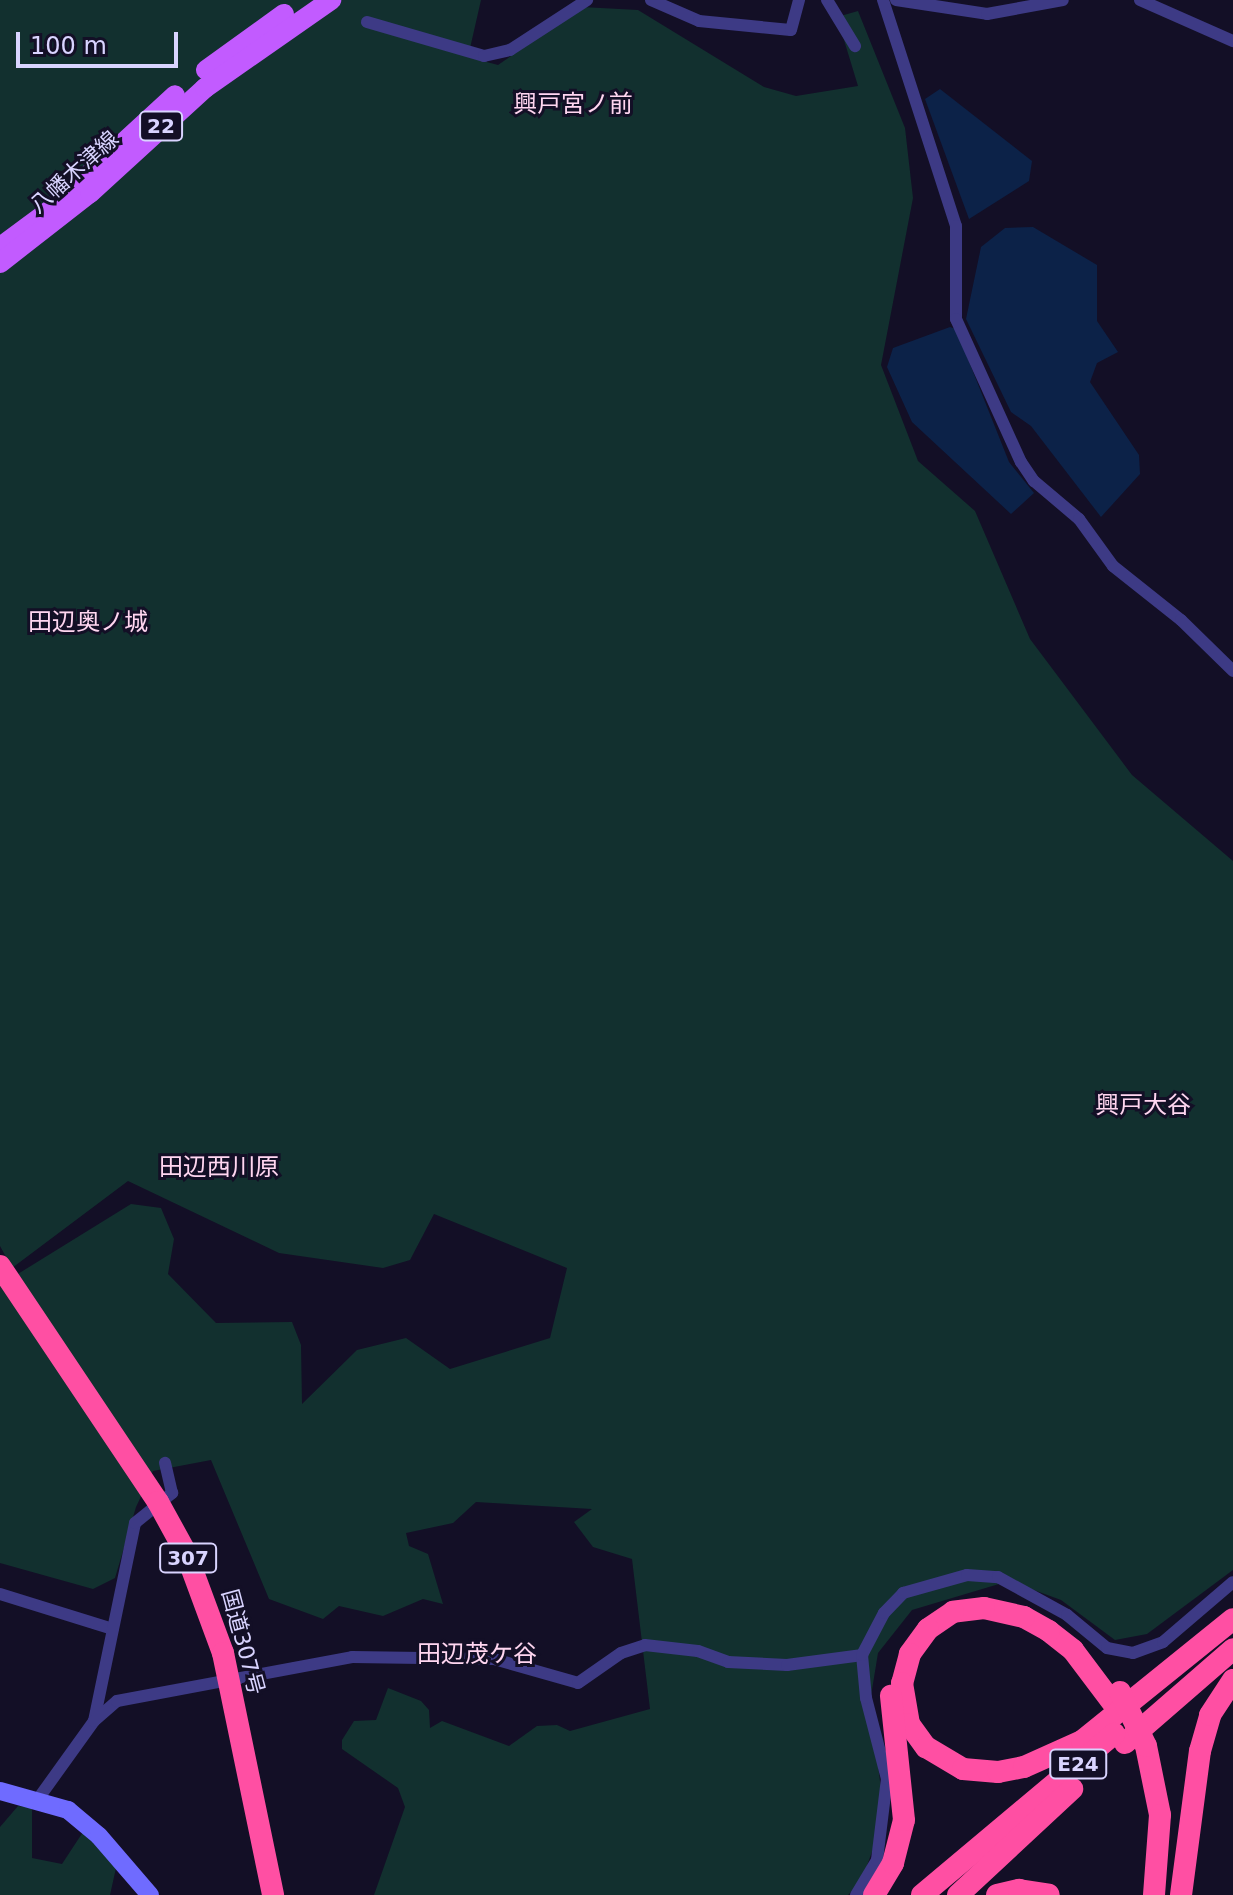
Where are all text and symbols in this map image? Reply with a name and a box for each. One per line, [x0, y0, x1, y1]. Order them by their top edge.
scale bar [20, 16, 182, 66]
text: 100 m [30, 32, 107, 60]
district label: 興戸宮ノ前 [513, 91, 633, 119]
road number: 22 [139, 110, 183, 142]
street label: 八幡木津線 [24, 125, 124, 219]
district label: 田辺奥ノ城 [28, 609, 148, 637]
district label: 興戸大谷 [1095, 1092, 1191, 1120]
district label: 田辺西川原 [159, 1154, 279, 1182]
road number: 307 [158, 1542, 218, 1574]
street label: 国道307号 [216, 1586, 270, 1698]
district label: 田辺茂ケ谷 [417, 1641, 537, 1669]
road number: E24 [1048, 1748, 1108, 1780]

